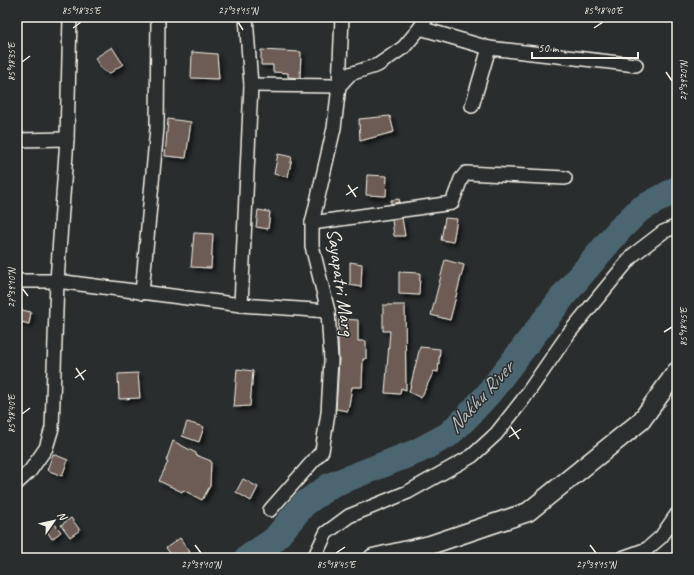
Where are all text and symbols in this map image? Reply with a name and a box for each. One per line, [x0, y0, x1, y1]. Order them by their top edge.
text: 85°18'35"E [62, 4, 102, 17]
text: 27°39'15"N [218, 4, 260, 17]
text: 85°18'40"E [584, 4, 624, 17]
scale bar [532, 34, 638, 60]
text: 50 m [538, 40, 560, 56]
text: 85°18'35"E [5, 41, 18, 81]
text: 27°39'20"N [677, 59, 690, 101]
street label: Sayapatri Marg [321, 227, 361, 339]
text: 27°39'10"N [5, 266, 18, 308]
text: 85°18'45"E [677, 306, 690, 346]
water label: Nakhu River [441, 352, 522, 438]
text: 85°18'40"E [5, 393, 18, 433]
north arrow [34, 501, 74, 541]
text: N [55, 509, 71, 524]
text: 27°39'10"N [181, 558, 223, 571]
text: 85°18'45"E [317, 558, 357, 571]
text: 27°39'15"N [576, 558, 618, 571]

